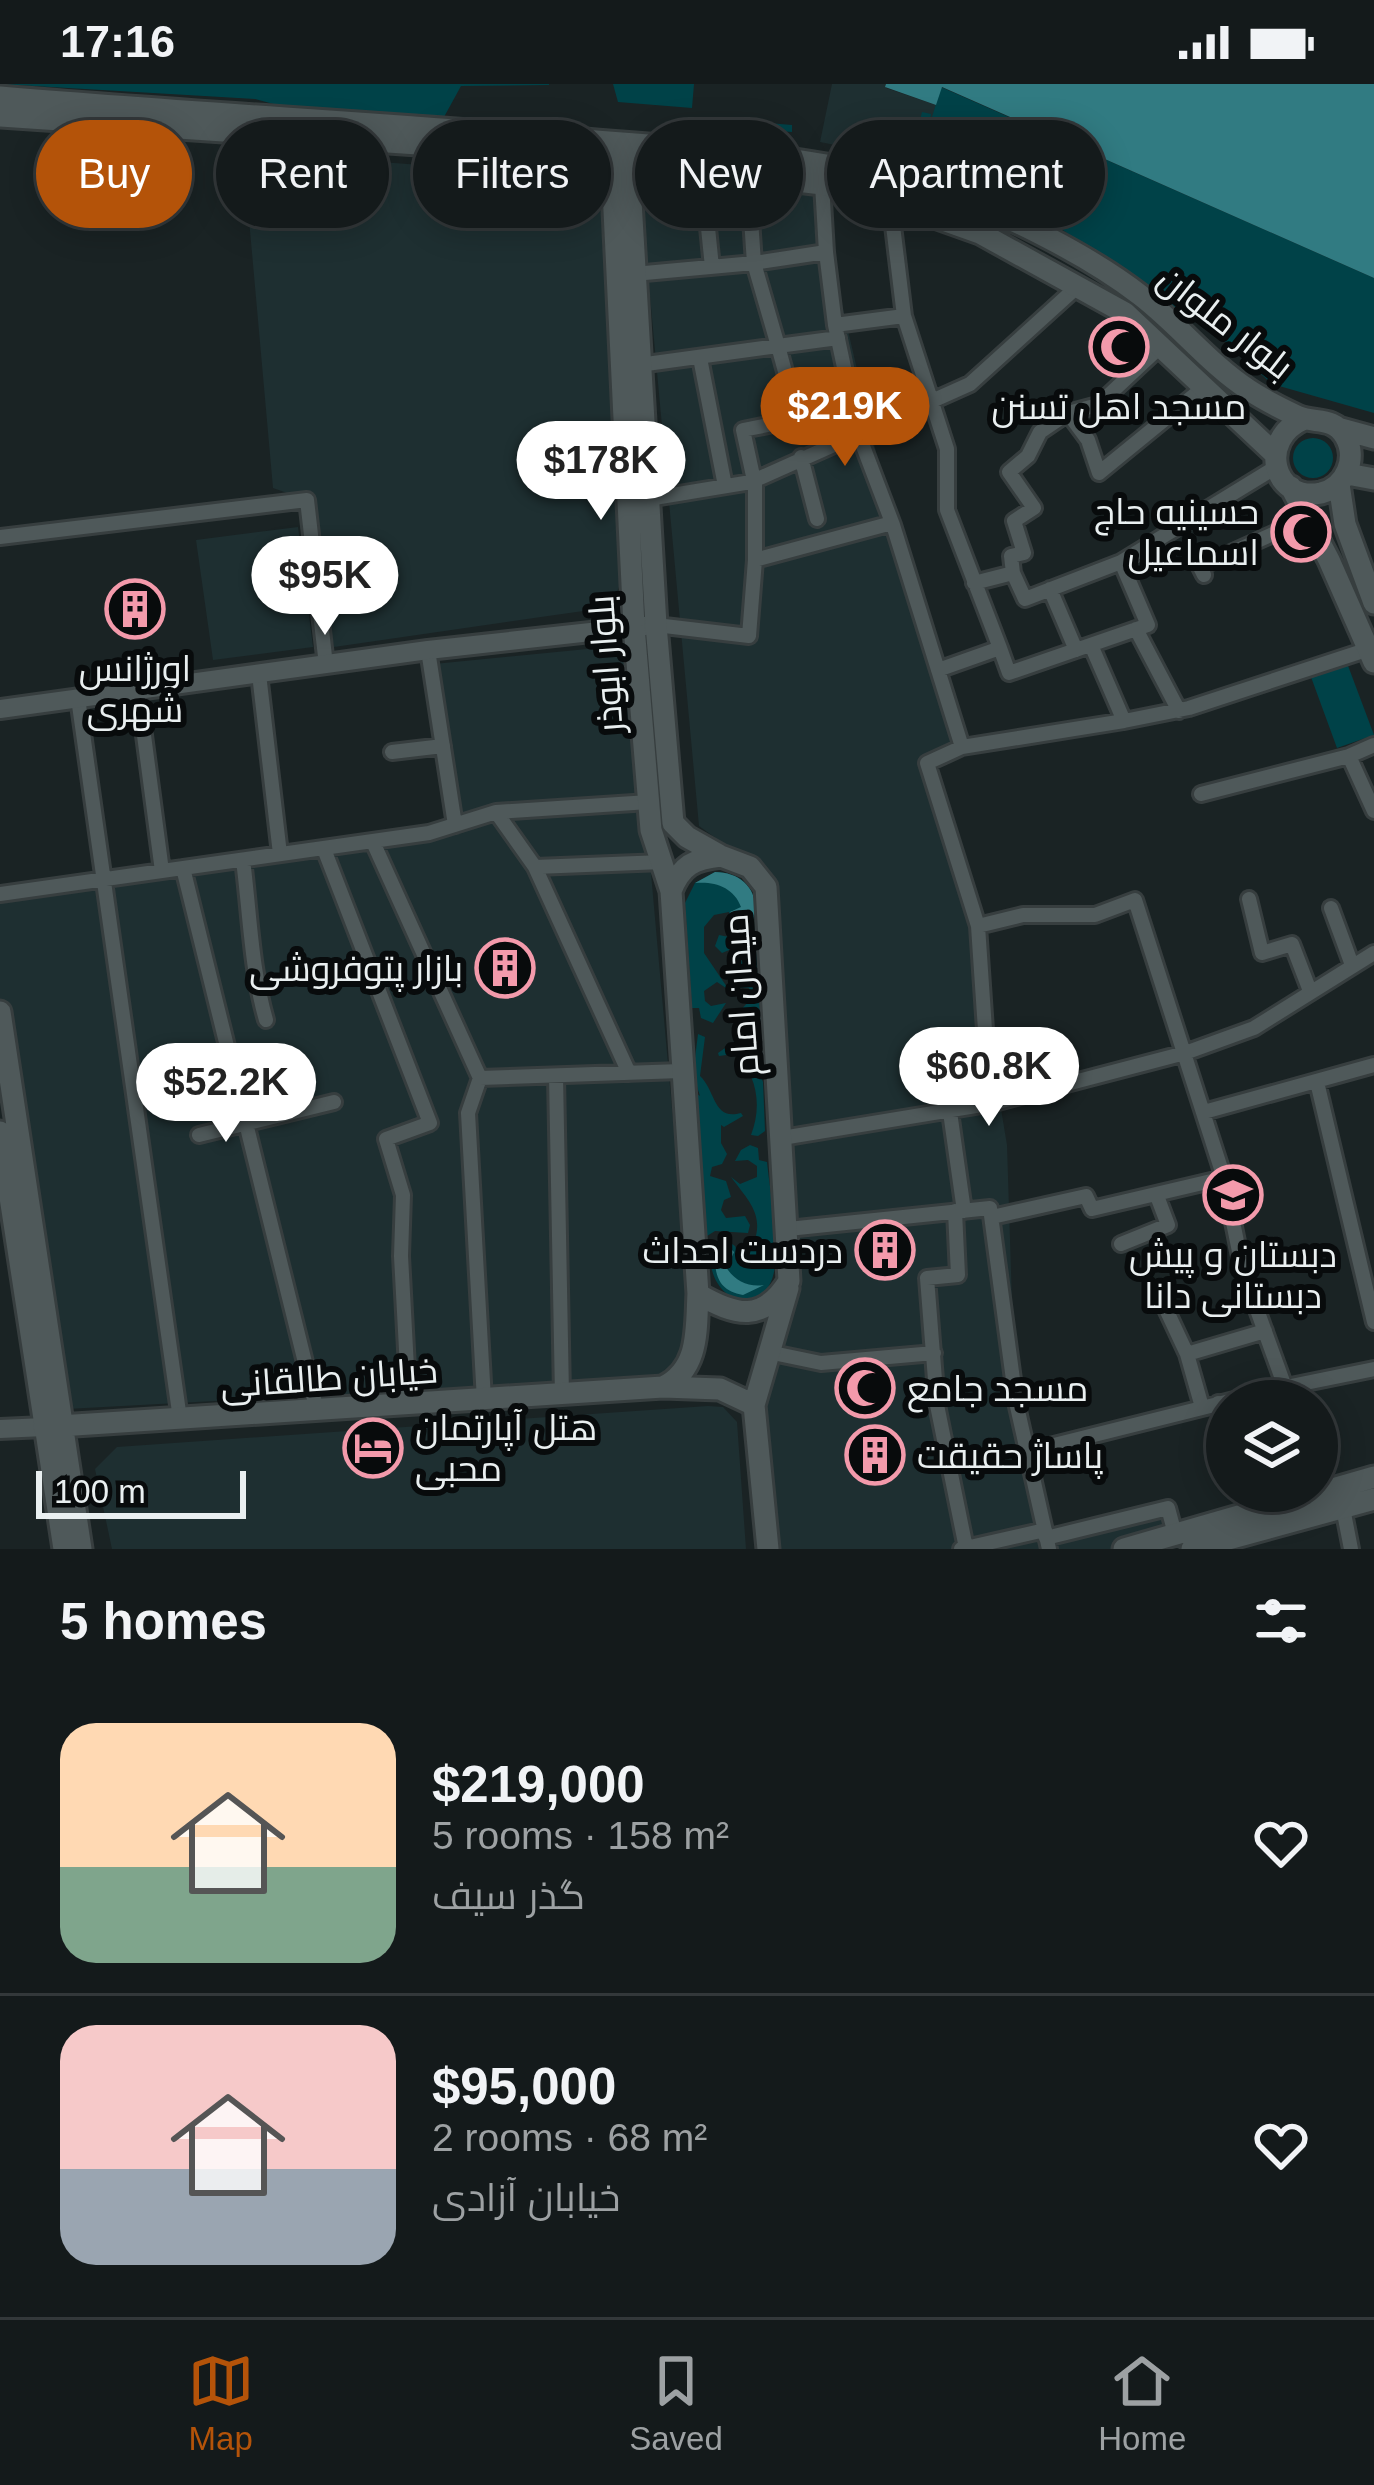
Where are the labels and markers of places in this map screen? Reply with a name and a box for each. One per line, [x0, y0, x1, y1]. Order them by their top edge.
mosque icon: مسجد اهل تسنن [1088, 316, 1150, 378]
pin: $219K [761, 367, 929, 469]
place label: مسجد اهل تسنن [992, 386, 1246, 428]
pin: $178K [517, 421, 685, 523]
place label: حسینیه حاج اسماعیل [1094, 491, 1259, 574]
mosque icon: حسینیه حاج اسماعیل [1270, 501, 1332, 563]
pin: $95K [254, 536, 396, 638]
building icon: اورژانس شهری [104, 578, 166, 640]
place label: اورژانس شهری [79, 648, 191, 731]
building icon: بازار پتوفروشی [474, 937, 536, 999]
place label: بازار پتوفروشی [249, 948, 463, 992]
pin: $60.8K [891, 1027, 1087, 1129]
pin: $52.2K [128, 1043, 324, 1145]
school or university icon: دبستان و پیش دبستانی دانا [1202, 1164, 1264, 1226]
building icon: دردست احداث [854, 1219, 916, 1281]
place label: دردست احداث [643, 1230, 843, 1271]
place label: دبستان و پیش دبستانی دانا [1129, 1234, 1337, 1317]
mosque icon: مسجد جامع [834, 1357, 896, 1419]
place label: مسجد جامع [907, 1368, 1088, 1413]
place label: هتل آپارتمان محبی [415, 1407, 597, 1490]
hotel icon: هتل آپارتمان محبی [342, 1417, 404, 1479]
building icon: پاساژ حقیقت [844, 1424, 906, 1486]
place label: پاساژ حقیقت [917, 1435, 1103, 1479]

